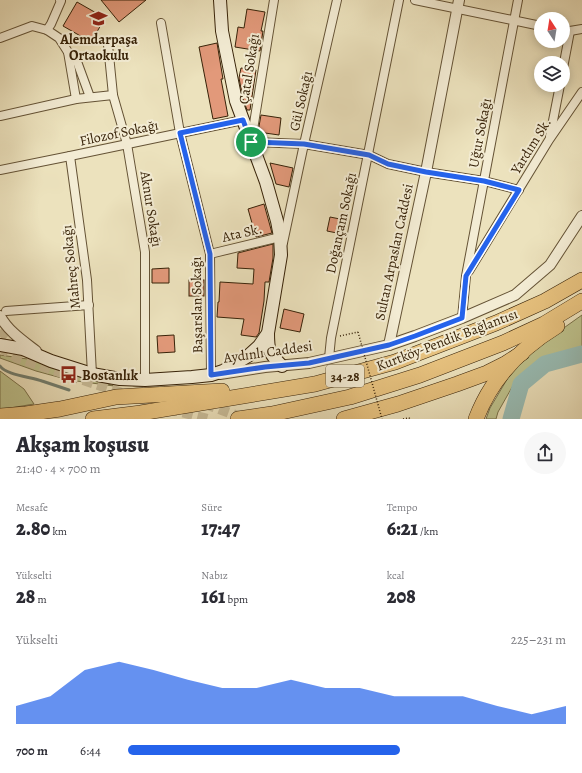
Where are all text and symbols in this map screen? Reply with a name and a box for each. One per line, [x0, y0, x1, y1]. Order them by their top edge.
school or university icon: Alemdarpaşa Ortaokulu [89, 9, 109, 29]
north arrow [534, 12, 570, 48]
map controls [534, 12, 570, 92]
place label: Alemdarpaşa Ortaokulu [59, 30, 138, 65]
street label: Çatal Sokağı [234, 32, 264, 106]
button: layers [534, 56, 570, 92]
street label: Gül Sokağı [285, 69, 317, 133]
street label: Uğur Sokağı [464, 97, 496, 169]
street label: Yardım Sk. [506, 114, 556, 179]
street label: Filozof Sokağı [78, 115, 160, 151]
pin [234, 125, 268, 159]
icon: arrive [240, 131, 262, 153]
street label: Aknur Sokağı [135, 169, 166, 248]
street label: Doğançam Sokağı [321, 171, 361, 275]
street label: Sultan Arpaslan Caddesi [370, 182, 418, 322]
street label: Ata Sk. [219, 219, 264, 247]
street label: Mahreç Sokağı [57, 224, 85, 310]
street label: Başarslan Sokağı [187, 256, 207, 354]
street label: Kurtköy-Pendik Bağlantısı [374, 304, 521, 376]
street label: Aydınlı Caddesi [221, 336, 314, 368]
bus stop icon: Bostanlık [59, 365, 79, 385]
road number: 34-28 [326, 365, 364, 387]
place label: Bostanlık [82, 366, 139, 385]
text: Akşam koşusu [16, 430, 149, 460]
button: share [524, 432, 566, 474]
text: 21:40 · 4 × 700 m [16, 460, 101, 477]
text: Mesafe [16, 500, 48, 515]
text: Süre [201, 500, 222, 515]
text: Tempo [387, 500, 417, 515]
text: 2.80 [16, 515, 50, 542]
text: 17:47 [201, 515, 240, 542]
text: 6:21 [387, 515, 418, 542]
text: km [50, 524, 67, 539]
text: /km [418, 524, 438, 539]
text: Yükselti [16, 568, 52, 583]
text: Nabız [201, 568, 228, 583]
text: kcal [387, 568, 404, 583]
text: 28 [16, 583, 35, 610]
text: 161 [201, 583, 225, 610]
text: 208 [387, 583, 416, 610]
text: m [35, 592, 47, 607]
text: bpm [225, 592, 248, 607]
text: Yükselti [16, 631, 58, 648]
text: 225–231 m [511, 631, 566, 648]
text: 700 m [16, 742, 48, 759]
text: 6:44 [80, 742, 101, 759]

